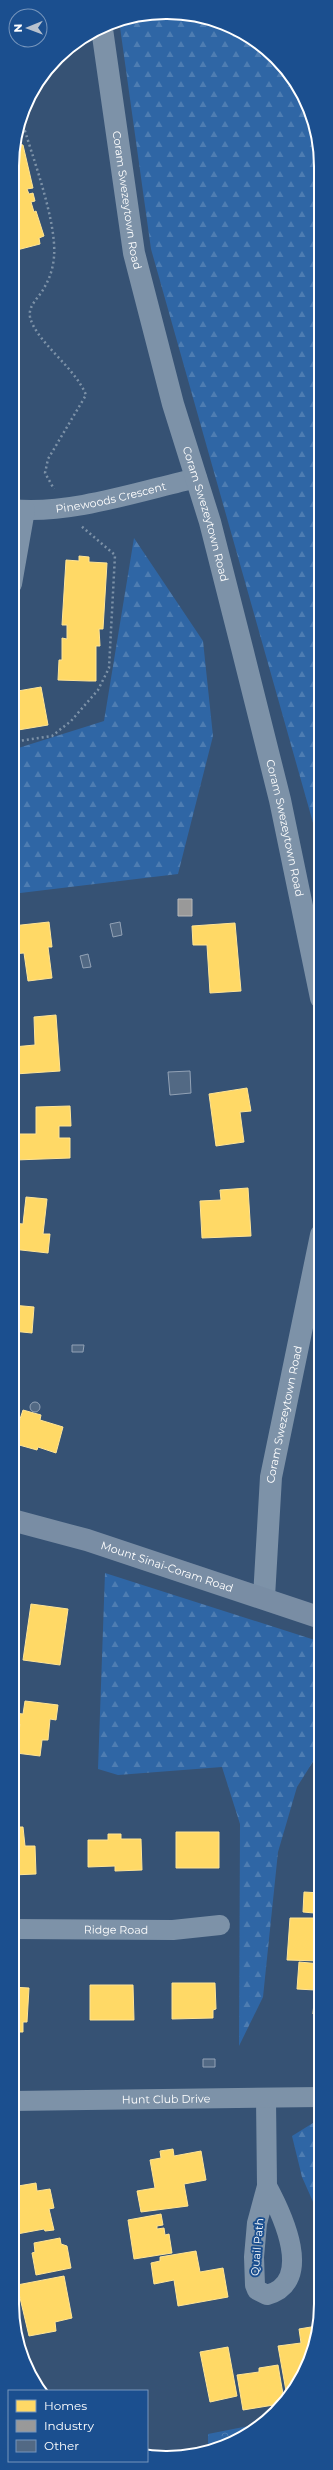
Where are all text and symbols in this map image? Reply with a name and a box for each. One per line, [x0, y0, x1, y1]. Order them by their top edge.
north arrow [8, 8, 48, 48]
text: N [11, 24, 25, 33]
street label: Coram Swezeytown Road [110, 130, 145, 271]
street label: Coram Swezeytown Road [180, 445, 232, 583]
street label: Pinewoods Crescent [55, 479, 168, 516]
street label: Coram Swezeytown Road [263, 758, 307, 898]
street label: Coram Swezeytown Road [264, 1344, 305, 1484]
street label: Mount Sinai-Coram Road [99, 1538, 235, 1595]
street label: Ridge Road [84, 1922, 148, 1937]
street label: Hunt Club Drive [122, 2091, 211, 2107]
street label: Quail Path [247, 2217, 267, 2277]
legend [8, 2390, 148, 2462]
text: Homes [44, 2398, 87, 2413]
text: Industry [44, 2418, 94, 2433]
text: Other [44, 2438, 79, 2453]

